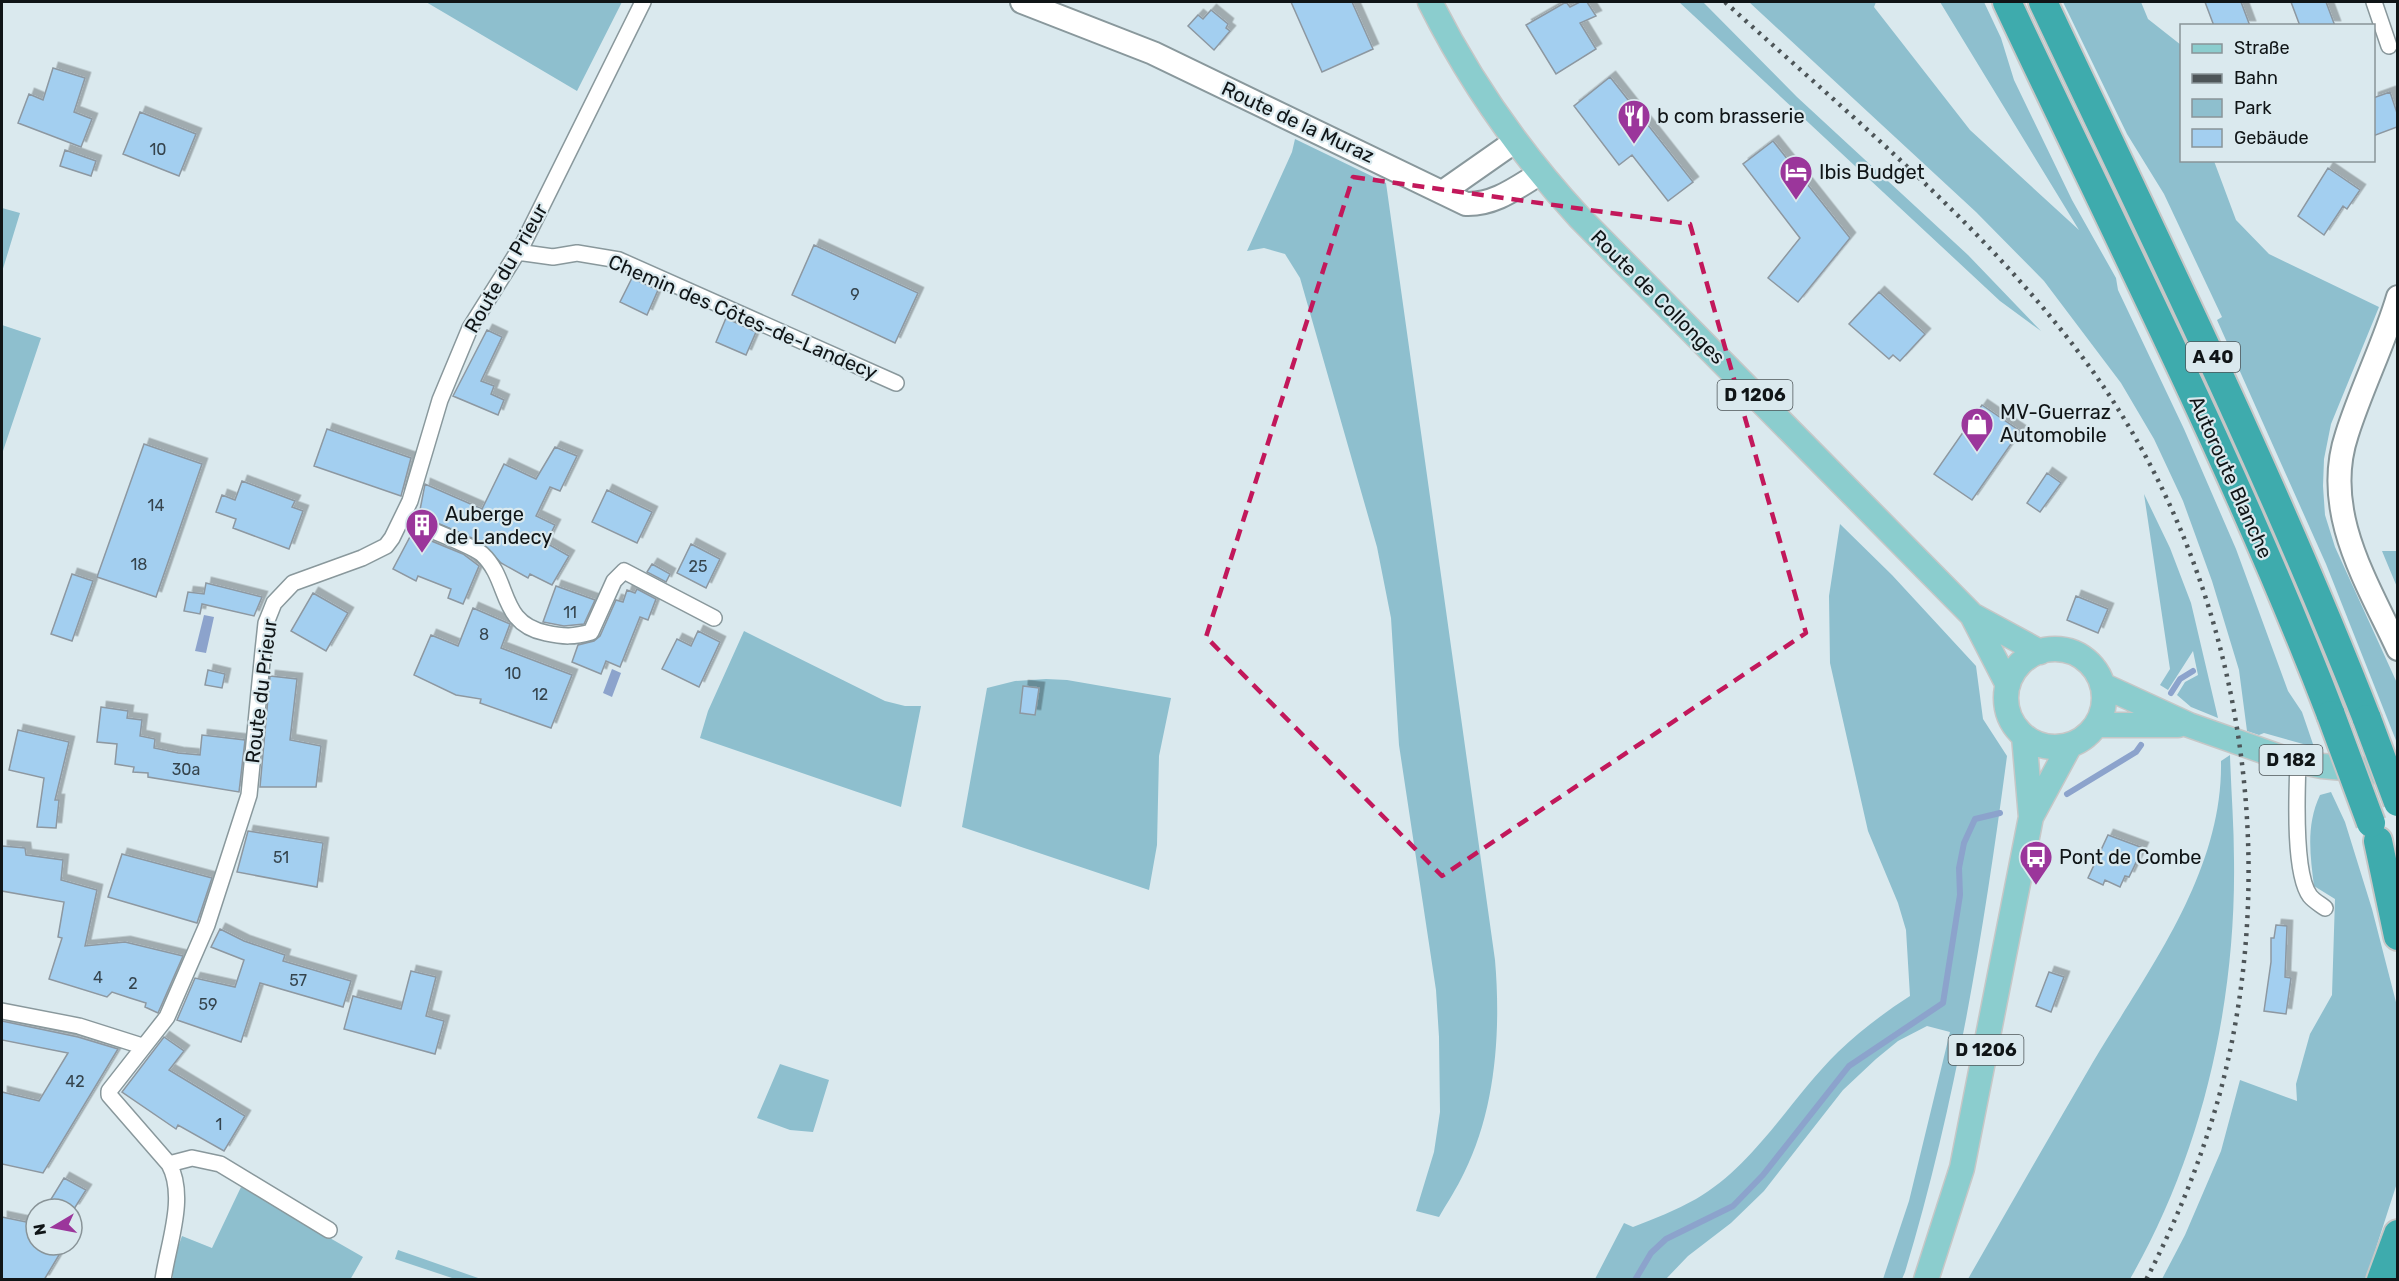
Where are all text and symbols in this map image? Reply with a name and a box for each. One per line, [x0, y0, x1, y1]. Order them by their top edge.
legend [2180, 24, 2375, 162]
text: Straße [2234, 37, 2290, 59]
text: Bahn [2234, 67, 2278, 89]
street label: Route de la Muraz [1218, 76, 1378, 168]
text: Park [2234, 97, 2272, 119]
restaurant icon: b com brasserie [1616, 98, 1652, 145]
place label: b com brasserie [1657, 104, 1805, 128]
text: Gebäude [2234, 127, 2309, 149]
house number: 10 [149, 140, 167, 159]
hotel icon: Ibis Budget [1778, 154, 1814, 201]
place label: Ibis Budget [1819, 160, 1925, 184]
street label: Route du Prieur [459, 199, 553, 337]
street label: Route de Collonges [1586, 225, 1730, 369]
street label: Chemin des Côtes-de-Landecy [605, 249, 881, 385]
house number: 9 [850, 285, 860, 304]
road number: A 40 [2186, 342, 2240, 372]
road number: D 1206 [1718, 380, 1792, 410]
street label: Autoroute Blanche [2184, 392, 2278, 562]
place label: MV-Guerraz Automobile [2000, 400, 2111, 447]
shop icon: MV-Guerraz Automobile [1959, 406, 1995, 453]
house number: 14 [148, 496, 164, 515]
place label: Auberge de Landecy [445, 502, 552, 549]
building icon: Auberge de Landecy [404, 507, 440, 554]
house number: 18 [130, 555, 148, 574]
house number: 25 [689, 557, 707, 576]
house number: 11 [563, 603, 577, 622]
street label: Route du Prieur [240, 617, 282, 765]
house number: 8 [479, 625, 489, 644]
house number: 10 [504, 664, 522, 683]
house number: 12 [532, 685, 548, 704]
road number: D 182 [2260, 745, 2322, 775]
house number: 30a [172, 760, 200, 779]
bus stop icon: Pont de Combe [2018, 839, 2054, 886]
place label: Pont de Combe [2059, 845, 2202, 869]
house number: 51 [273, 848, 289, 867]
house number: 4 [93, 968, 103, 987]
house number: 57 [289, 971, 307, 990]
house number: 2 [128, 974, 138, 993]
house number: 59 [199, 995, 218, 1014]
road number: D 1206 [1948, 1035, 2024, 1065]
house number: 42 [65, 1072, 85, 1091]
house number: 1 [216, 1115, 222, 1134]
north arrow [24, 1197, 84, 1257]
text: N [29, 1222, 50, 1237]

